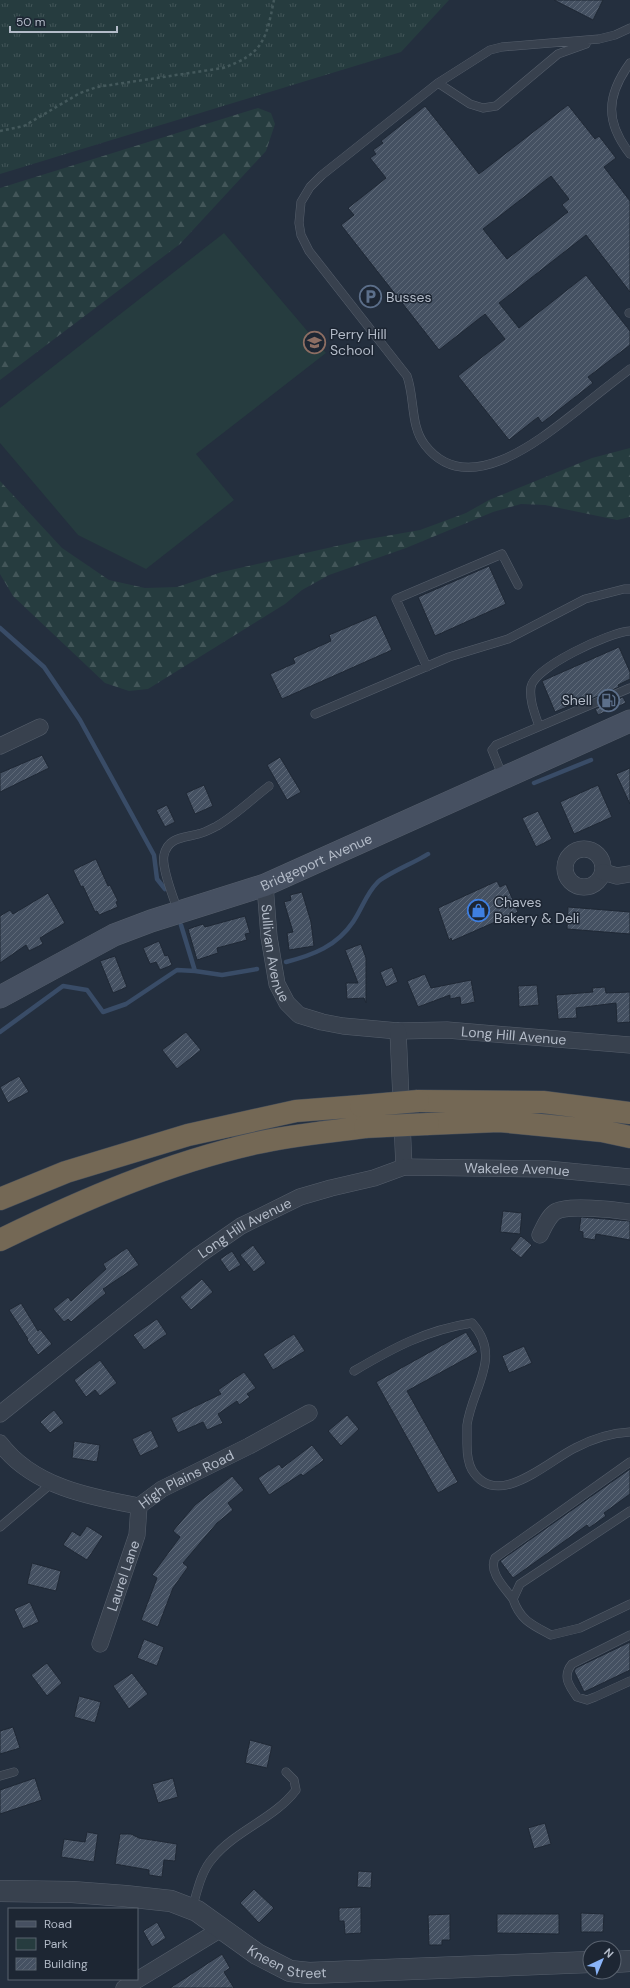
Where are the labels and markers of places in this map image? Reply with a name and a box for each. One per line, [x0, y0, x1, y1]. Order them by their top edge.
parking icon: Busses [357, 284, 383, 310]
place label: Busses [386, 288, 432, 306]
place label: Perry Hill School [330, 325, 387, 359]
school or university icon: Perry Hill School [302, 329, 328, 355]
fuel station icon: Shell [595, 687, 621, 713]
place label: Shell [562, 691, 592, 709]
place label: Chaves Bakery & Deli [494, 893, 579, 927]
shop icon: Chaves Bakery & Deli [465, 897, 491, 923]

